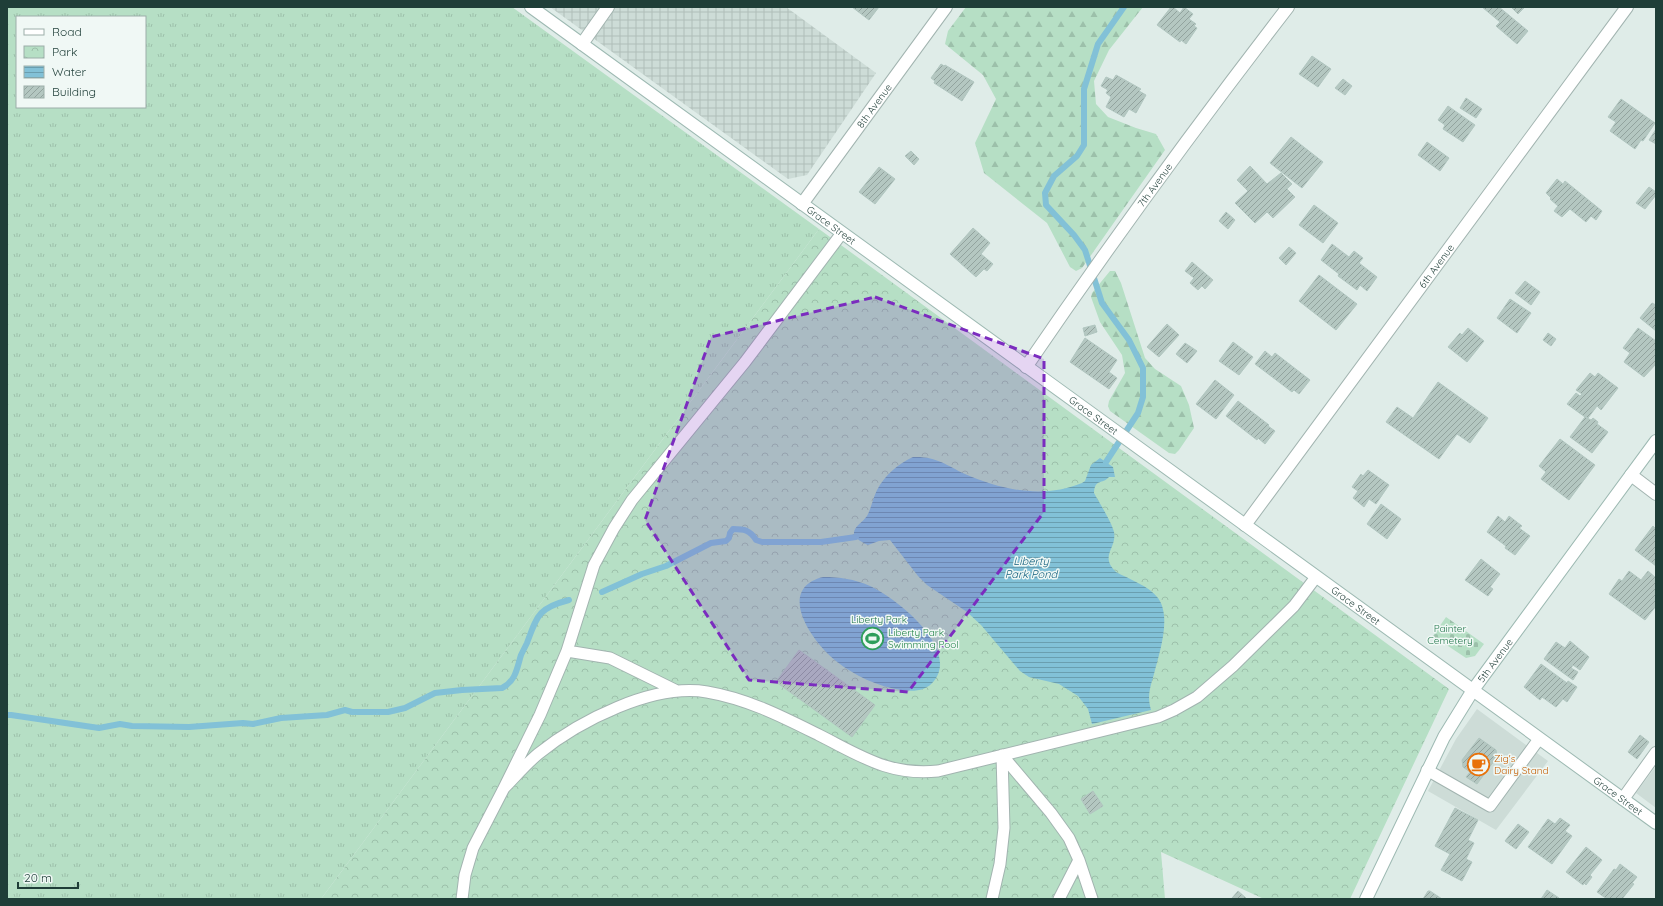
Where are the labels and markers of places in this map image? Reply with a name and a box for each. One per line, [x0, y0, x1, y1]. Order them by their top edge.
sports icon: Liberty Park Swimming Pool [860, 625, 886, 651]
place label: Liberty Park Swimming Pool [888, 626, 959, 651]
cafe icon: Zig's Dairy Stand [1465, 751, 1491, 777]
place label: Zig's Dairy Stand [1494, 752, 1549, 777]

